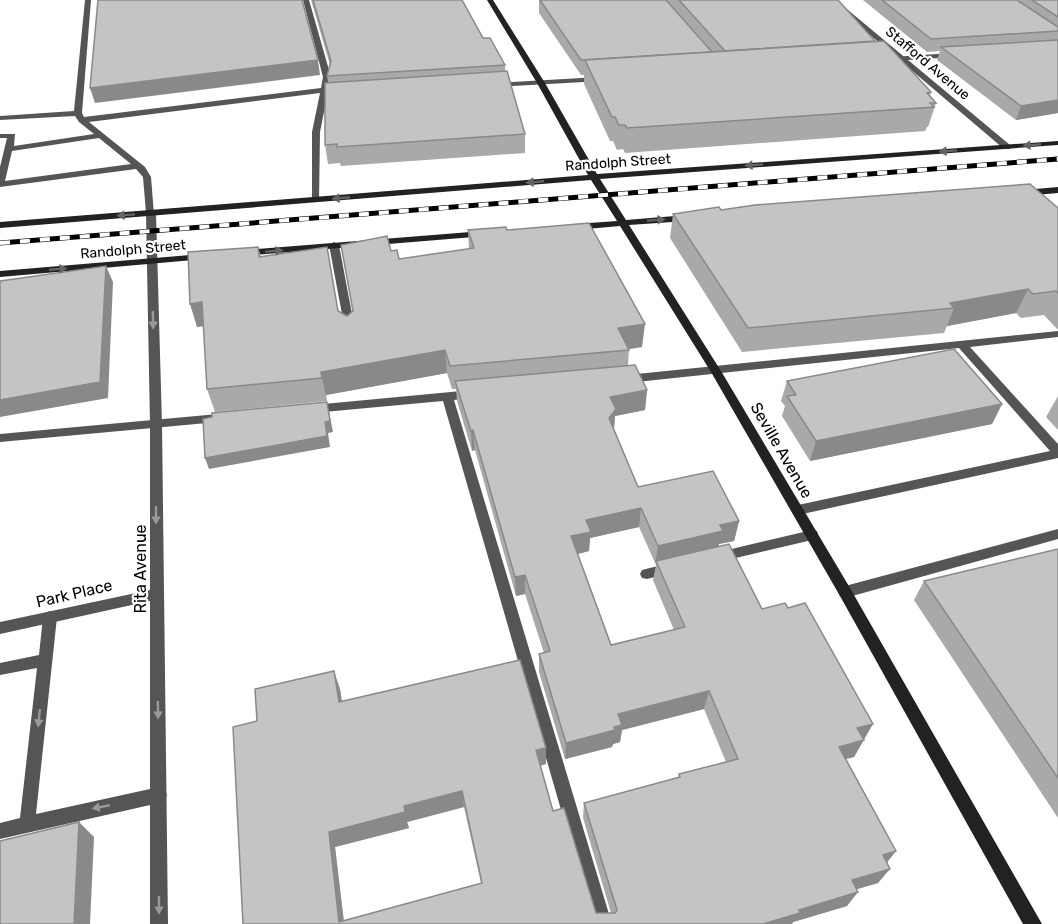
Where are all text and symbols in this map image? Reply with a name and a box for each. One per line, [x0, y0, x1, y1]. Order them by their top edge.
street label: Stafford Avenue [882, 23, 973, 104]
one-way arrow [1023, 140, 1042, 150]
one-way arrow [939, 146, 958, 156]
street label: Randolph Street [565, 150, 672, 175]
one-way arrow [744, 161, 763, 170]
one-way arrow [526, 177, 545, 186]
one-way arrow [332, 193, 351, 203]
one-way arrow [116, 211, 135, 220]
one-way arrow [647, 216, 666, 225]
street label: Randolph Street [80, 236, 187, 263]
one-way arrow [264, 246, 283, 256]
one-way arrow [49, 264, 68, 274]
one-way arrow [149, 310, 158, 329]
street label: Seville Avenue [746, 399, 817, 502]
one-way arrow [151, 505, 161, 524]
street label: Rita Avenue [131, 524, 150, 613]
street label: Park Place [34, 575, 114, 611]
one-way arrow [153, 700, 163, 719]
one-way arrow [34, 709, 44, 728]
one-way arrow [92, 803, 111, 812]
one-way arrow [154, 895, 164, 914]

